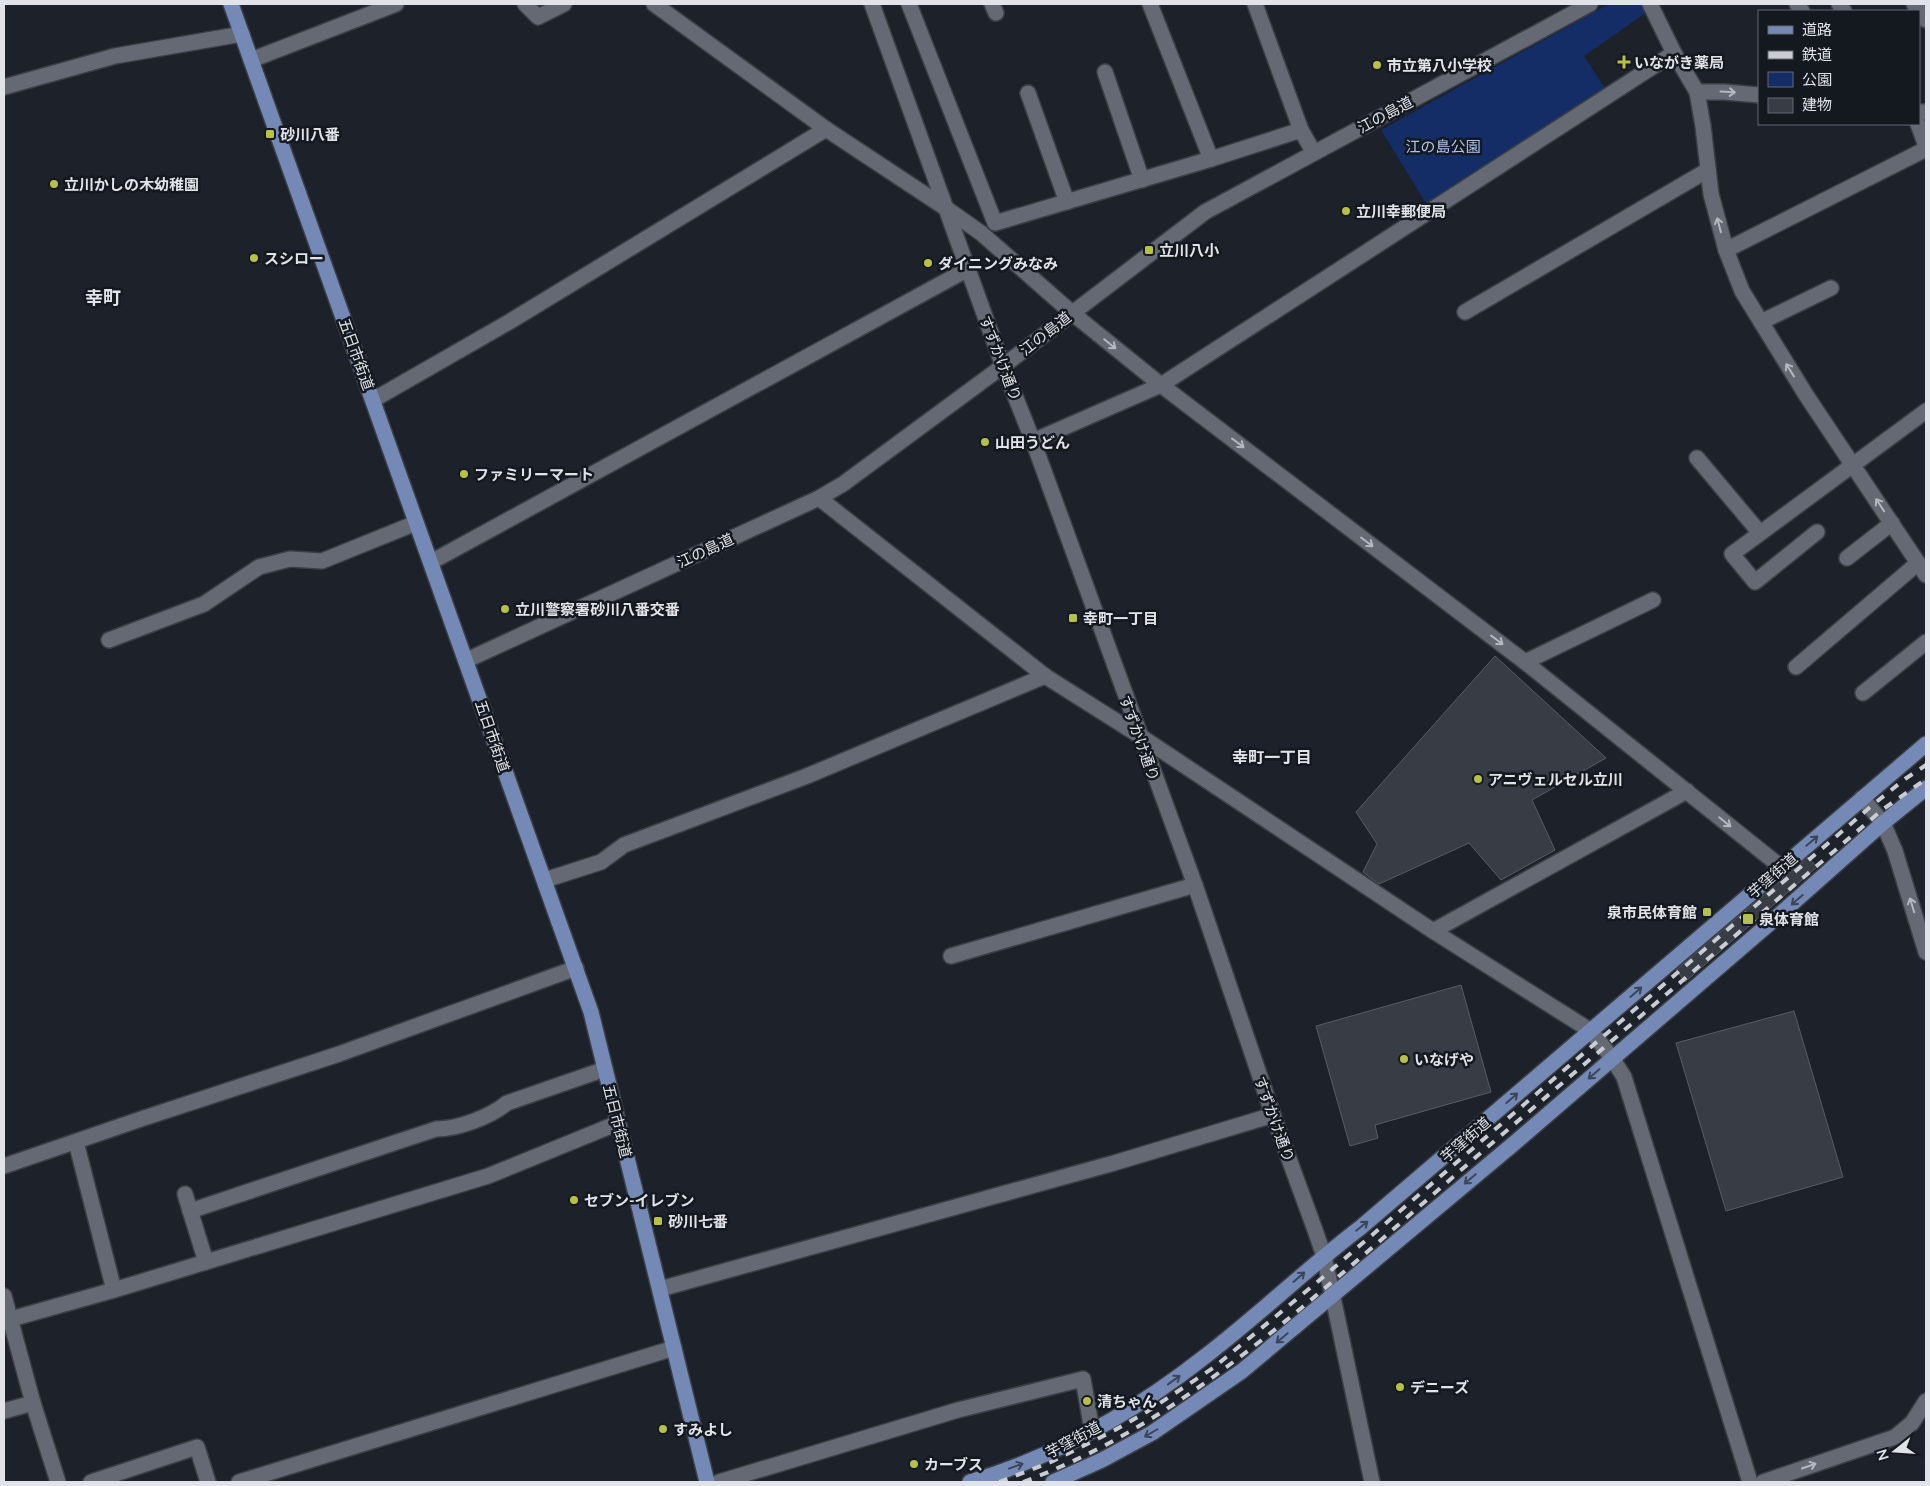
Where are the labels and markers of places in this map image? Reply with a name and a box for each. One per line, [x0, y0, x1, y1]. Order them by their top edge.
place label: いながき薬局 [1634, 53, 1724, 71]
place label: 市立第八小学校 [1387, 56, 1492, 74]
marker: いながき薬局 [1618, 56, 1630, 68]
marker: 市立第八小学校 [1371, 59, 1383, 71]
place label: 砂川八番 [280, 125, 340, 143]
marker: 砂川八番 [264, 128, 276, 140]
place label: 立川かしの木幼稚園 [64, 175, 199, 193]
marker: 立川かしの木幼稚園 [48, 178, 60, 190]
place label: 立川幸郵便局 [1356, 202, 1446, 220]
marker: 立川幸郵便局 [1340, 205, 1352, 217]
place label: 立川八小 [1159, 241, 1220, 259]
marker: 立川八小 [1143, 244, 1155, 256]
place label: スシロー [264, 249, 324, 267]
marker: スシロー [248, 252, 260, 264]
place label: ダイニングみなみ [938, 254, 1058, 272]
marker: ダイニングみなみ [922, 257, 934, 269]
place label: 山田うどん [995, 433, 1070, 451]
marker: 山田うどん [979, 436, 991, 448]
place label: ファミリーマート [474, 465, 594, 483]
marker: ファミリーマート [458, 468, 470, 480]
place label: 立川警察署砂川八番交番 [515, 600, 680, 618]
marker: 立川警察署砂川八番交番 [499, 603, 511, 615]
place label: 幸町一丁目 [1083, 609, 1158, 627]
marker: 幸町一丁目 [1067, 612, 1079, 624]
place label: アニヴェルセル立川 [1488, 770, 1623, 788]
marker: アニヴェルセル立川 [1472, 773, 1484, 785]
place label: 泉市民体育館 [1607, 903, 1697, 921]
marker: 泉市民体育館 [1701, 906, 1713, 918]
place label: 泉体育館 [1759, 910, 1819, 928]
marker: 泉体育館 [1741, 912, 1755, 926]
place label: いなげや [1414, 1050, 1474, 1068]
marker: いなげや [1398, 1053, 1410, 1065]
place label: セブン-イレブン [584, 1191, 695, 1209]
marker: セブン-イレブン [568, 1194, 580, 1206]
place label: 砂川七番 [668, 1212, 728, 1230]
marker: 砂川七番 [652, 1215, 664, 1227]
place label: デニーズ [1410, 1378, 1469, 1396]
marker: デニーズ [1394, 1381, 1406, 1393]
place label: 清ちゃん [1097, 1392, 1157, 1410]
marker: 清ちゃん [1081, 1395, 1093, 1407]
place label: すみよし [673, 1420, 733, 1438]
marker: すみよし [657, 1423, 669, 1435]
place label: カーブス [924, 1455, 983, 1473]
marker: カーブス [908, 1458, 920, 1470]

